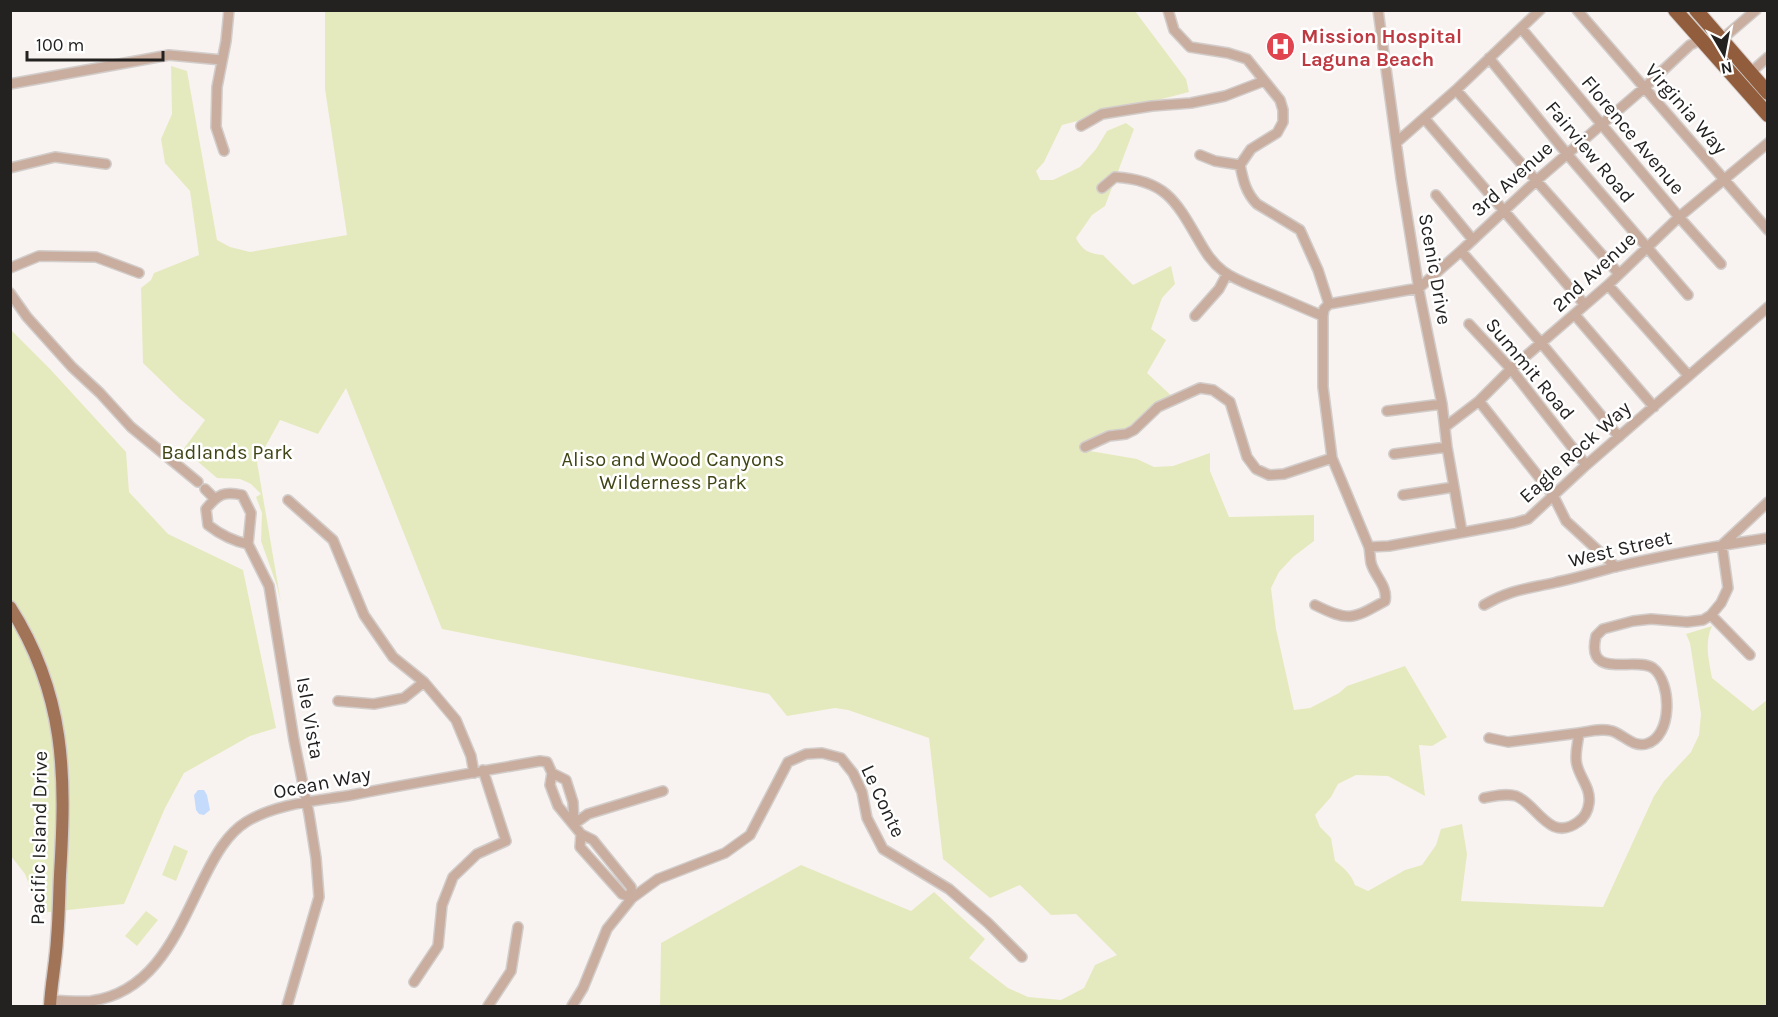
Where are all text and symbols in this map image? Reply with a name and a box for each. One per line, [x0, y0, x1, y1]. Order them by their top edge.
scale bar [27, 24, 164, 62]
north arrow [1694, 24, 1754, 84]
place label: Mission Hospital Laguna Beach [1301, 25, 1462, 71]
hospital icon: Mission Hospital Laguna Beach [1264, 31, 1296, 63]
text: 100 m [36, 34, 84, 56]
text: N [1719, 58, 1734, 79]
street label: Virginia Way [1640, 59, 1732, 159]
street label: Florence Avenue [1577, 71, 1689, 199]
street label: Fairview Road [1541, 96, 1639, 208]
street label: 3rd Avenue [1467, 137, 1557, 221]
street label: Scenic Drive [1414, 212, 1456, 326]
street label: 2nd Avenue [1547, 227, 1641, 317]
street label: Summit Road [1481, 313, 1579, 425]
street label: Eagle Rock Way [1515, 396, 1635, 508]
park label: Badlands Park [161, 441, 293, 464]
park label: Aliso and Wood Canyons Wilderness Park [562, 448, 784, 494]
street label: West Street [1566, 526, 1674, 572]
street label: Isle Vista [291, 675, 329, 761]
street label: Pacific Island Drive [26, 751, 52, 925]
street label: Le Conte [856, 761, 910, 841]
street label: Ocean Way [271, 762, 373, 804]

